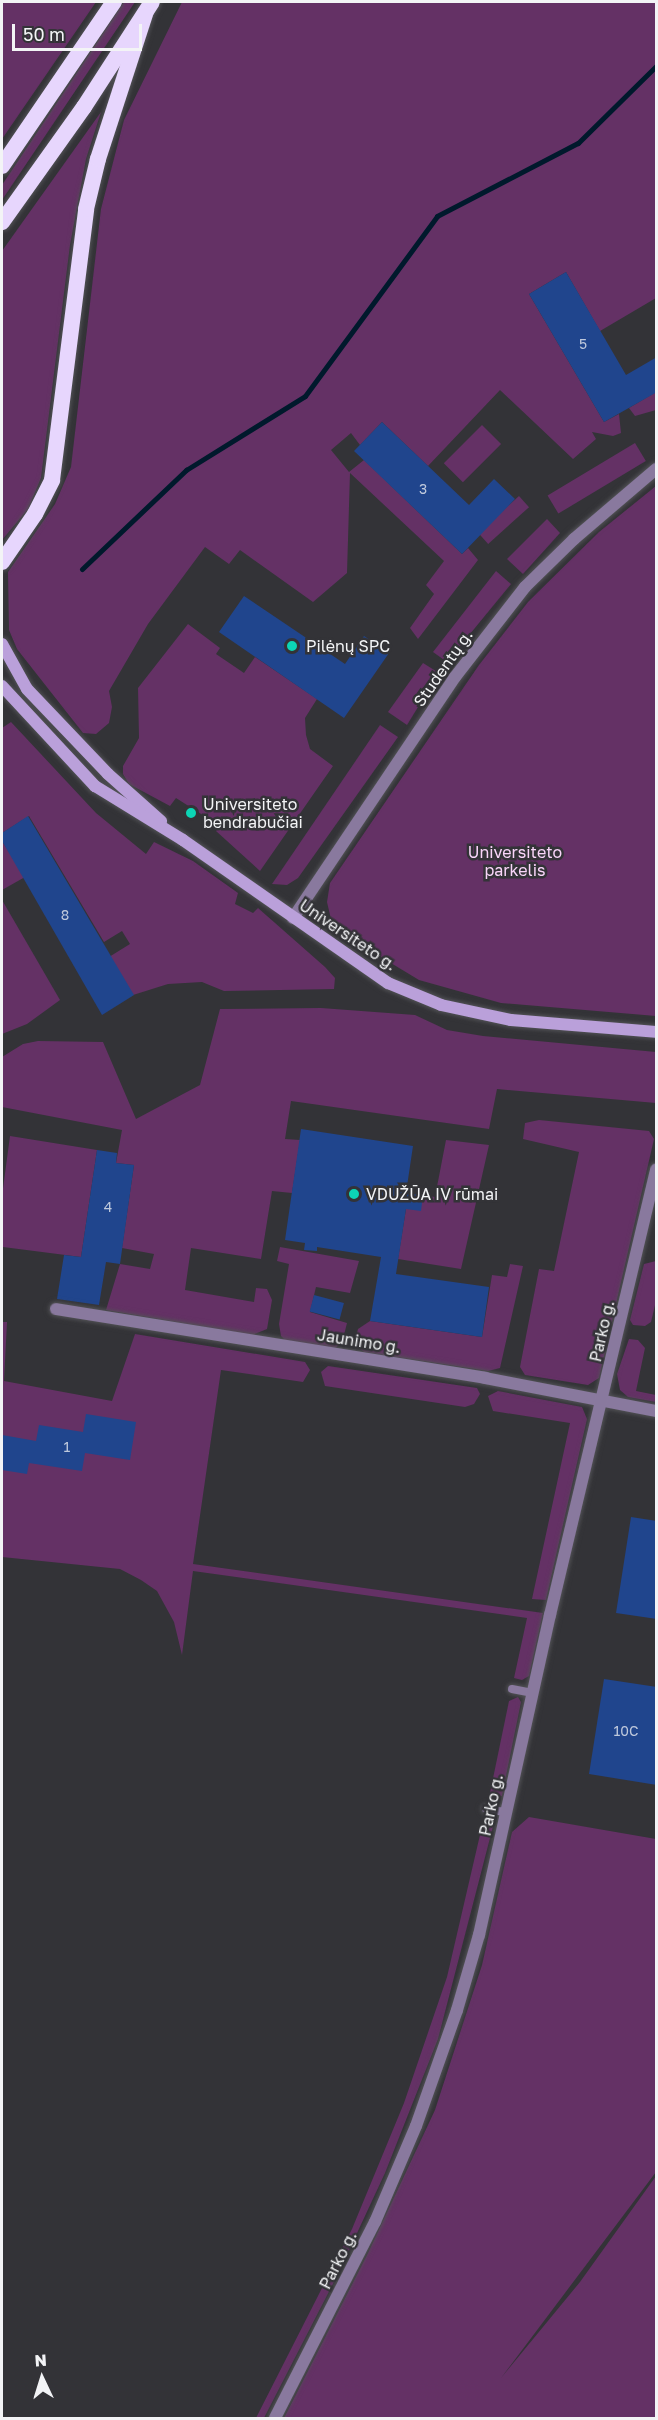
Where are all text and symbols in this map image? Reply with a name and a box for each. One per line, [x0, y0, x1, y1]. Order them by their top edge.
scale bar [15, 12, 146, 50]
text: 50 m [23, 23, 65, 45]
house number: 5 [579, 336, 587, 352]
house number: 3 [419, 481, 427, 497]
street label: Studentų g. [409, 626, 477, 710]
place label: Pilėnų SPC [306, 636, 390, 656]
marker: Pilėnų SPC [283, 637, 301, 655]
place label: Universiteto bendrabučiai [203, 794, 303, 832]
marker: Universiteto bendrabučiai [184, 806, 198, 820]
park label: Universiteto parkelis [468, 842, 562, 880]
street label: Universiteto g. [296, 895, 400, 975]
house number: 8 [61, 907, 69, 923]
place label: VDUŽŪA IV rūmai [366, 1184, 498, 1204]
marker: VDUŽŪA IV rūmai [347, 1187, 361, 1201]
house number: 4 [104, 1199, 112, 1215]
street label: Parko g. [586, 1298, 618, 1364]
street label: Jaunimo g. [316, 1325, 402, 1357]
house number: 1 [64, 1439, 70, 1455]
house number: 10C [614, 1723, 638, 1739]
street label: Parko g. [475, 1772, 507, 1838]
street label: Parko g. [315, 2228, 361, 2292]
north arrow [12, 2348, 72, 2408]
text: N [34, 2350, 48, 2370]

